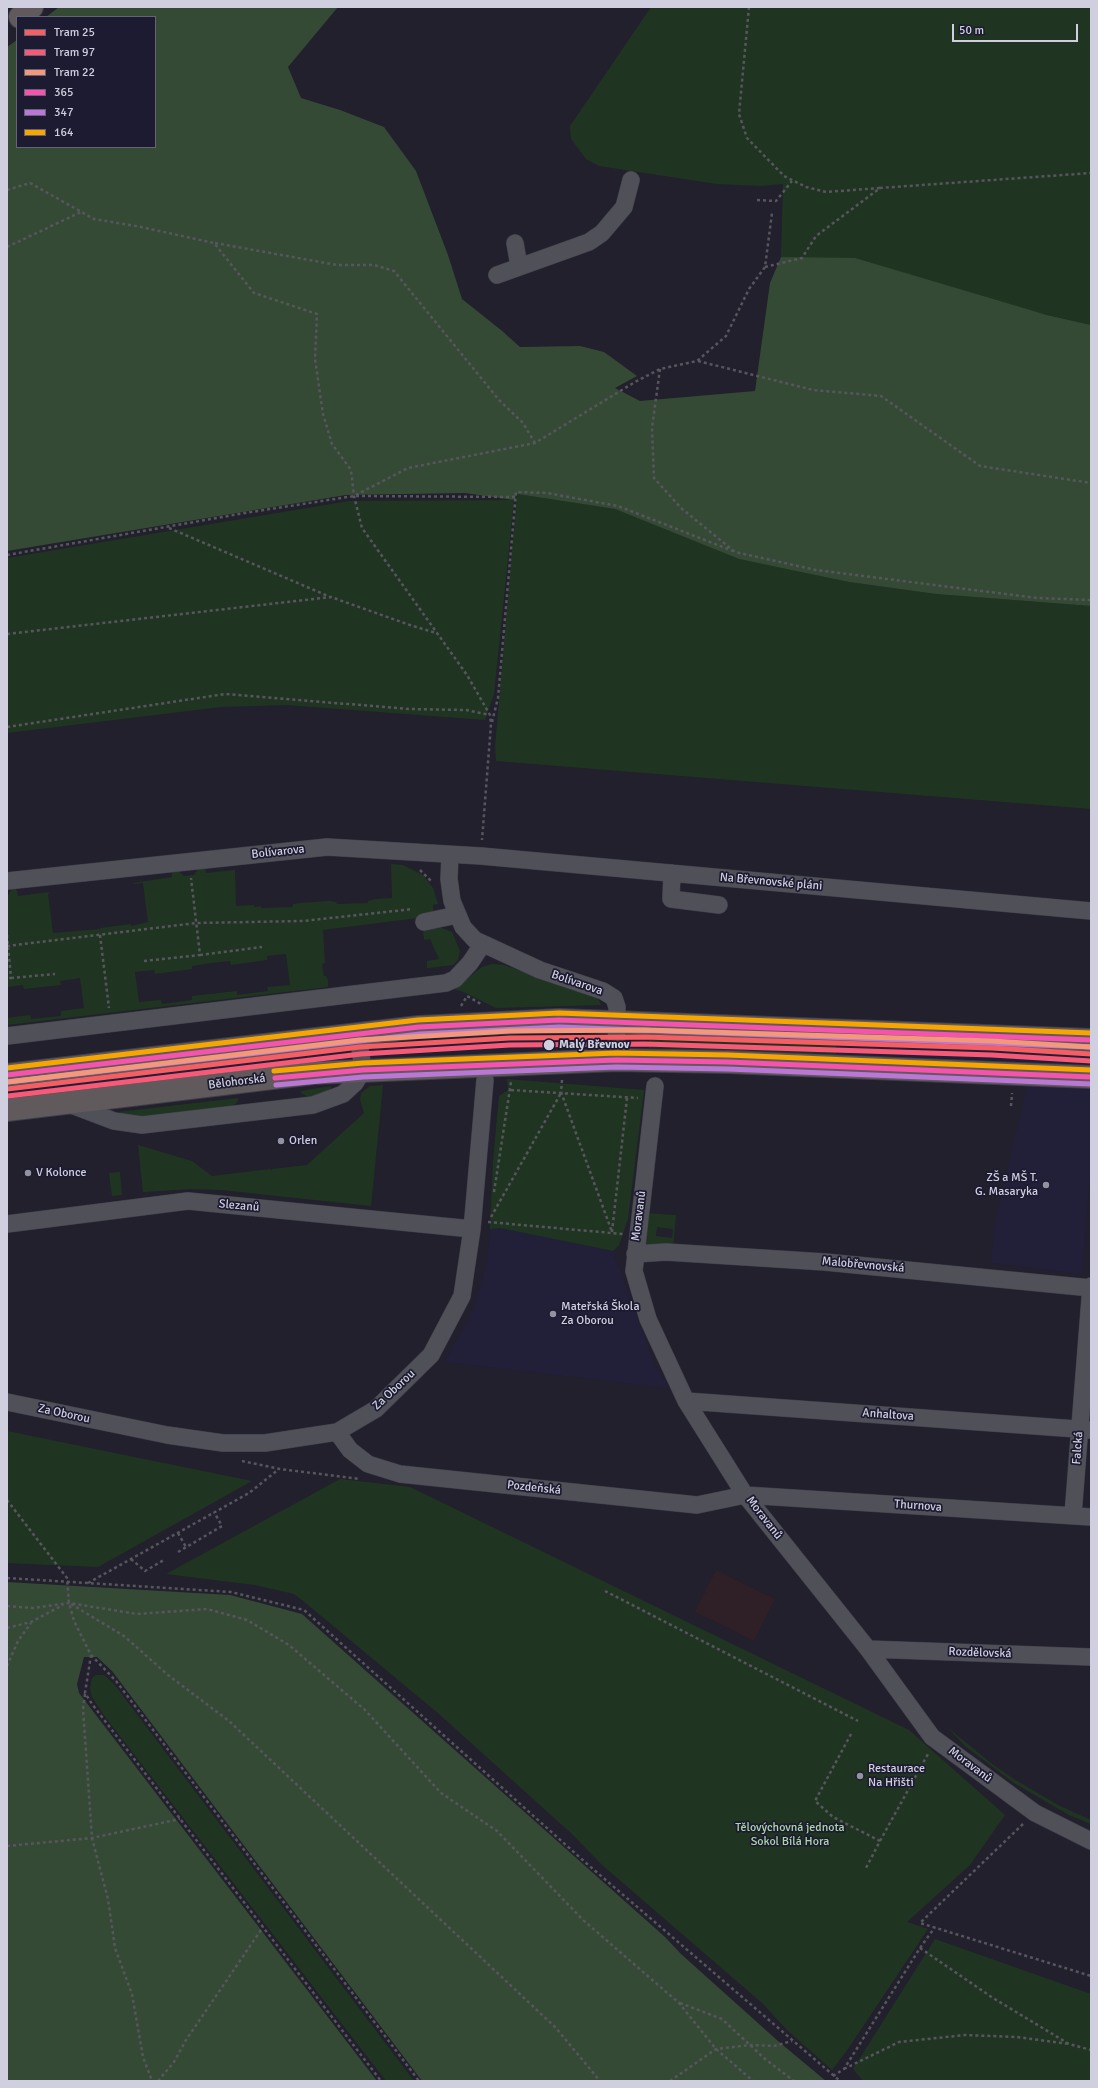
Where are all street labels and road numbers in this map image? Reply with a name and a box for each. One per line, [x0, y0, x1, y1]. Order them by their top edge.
street label: Bolívarova [251, 842, 305, 862]
street label: Na Břevnovské pláni [719, 870, 823, 894]
street label: Bolívarova [549, 967, 605, 999]
street label: Bělohorská [208, 1071, 266, 1093]
street label: Moravanů [629, 1190, 649, 1242]
street label: Slezanů [218, 1197, 260, 1215]
street label: Malobřevnovská [821, 1254, 905, 1276]
street label: Za Oborou [370, 1367, 418, 1413]
street label: Za Oborou [37, 1401, 91, 1427]
street label: Anhaltova [862, 1406, 914, 1424]
street label: Falcká [1070, 1431, 1086, 1465]
street label: Pozdeňská [506, 1478, 562, 1498]
street label: Moravanů [743, 1494, 785, 1542]
street label: Thurnova [894, 1497, 942, 1515]
street label: Rozdělovská [948, 1645, 1012, 1661]
street label: Moravanů [945, 1744, 995, 1786]

